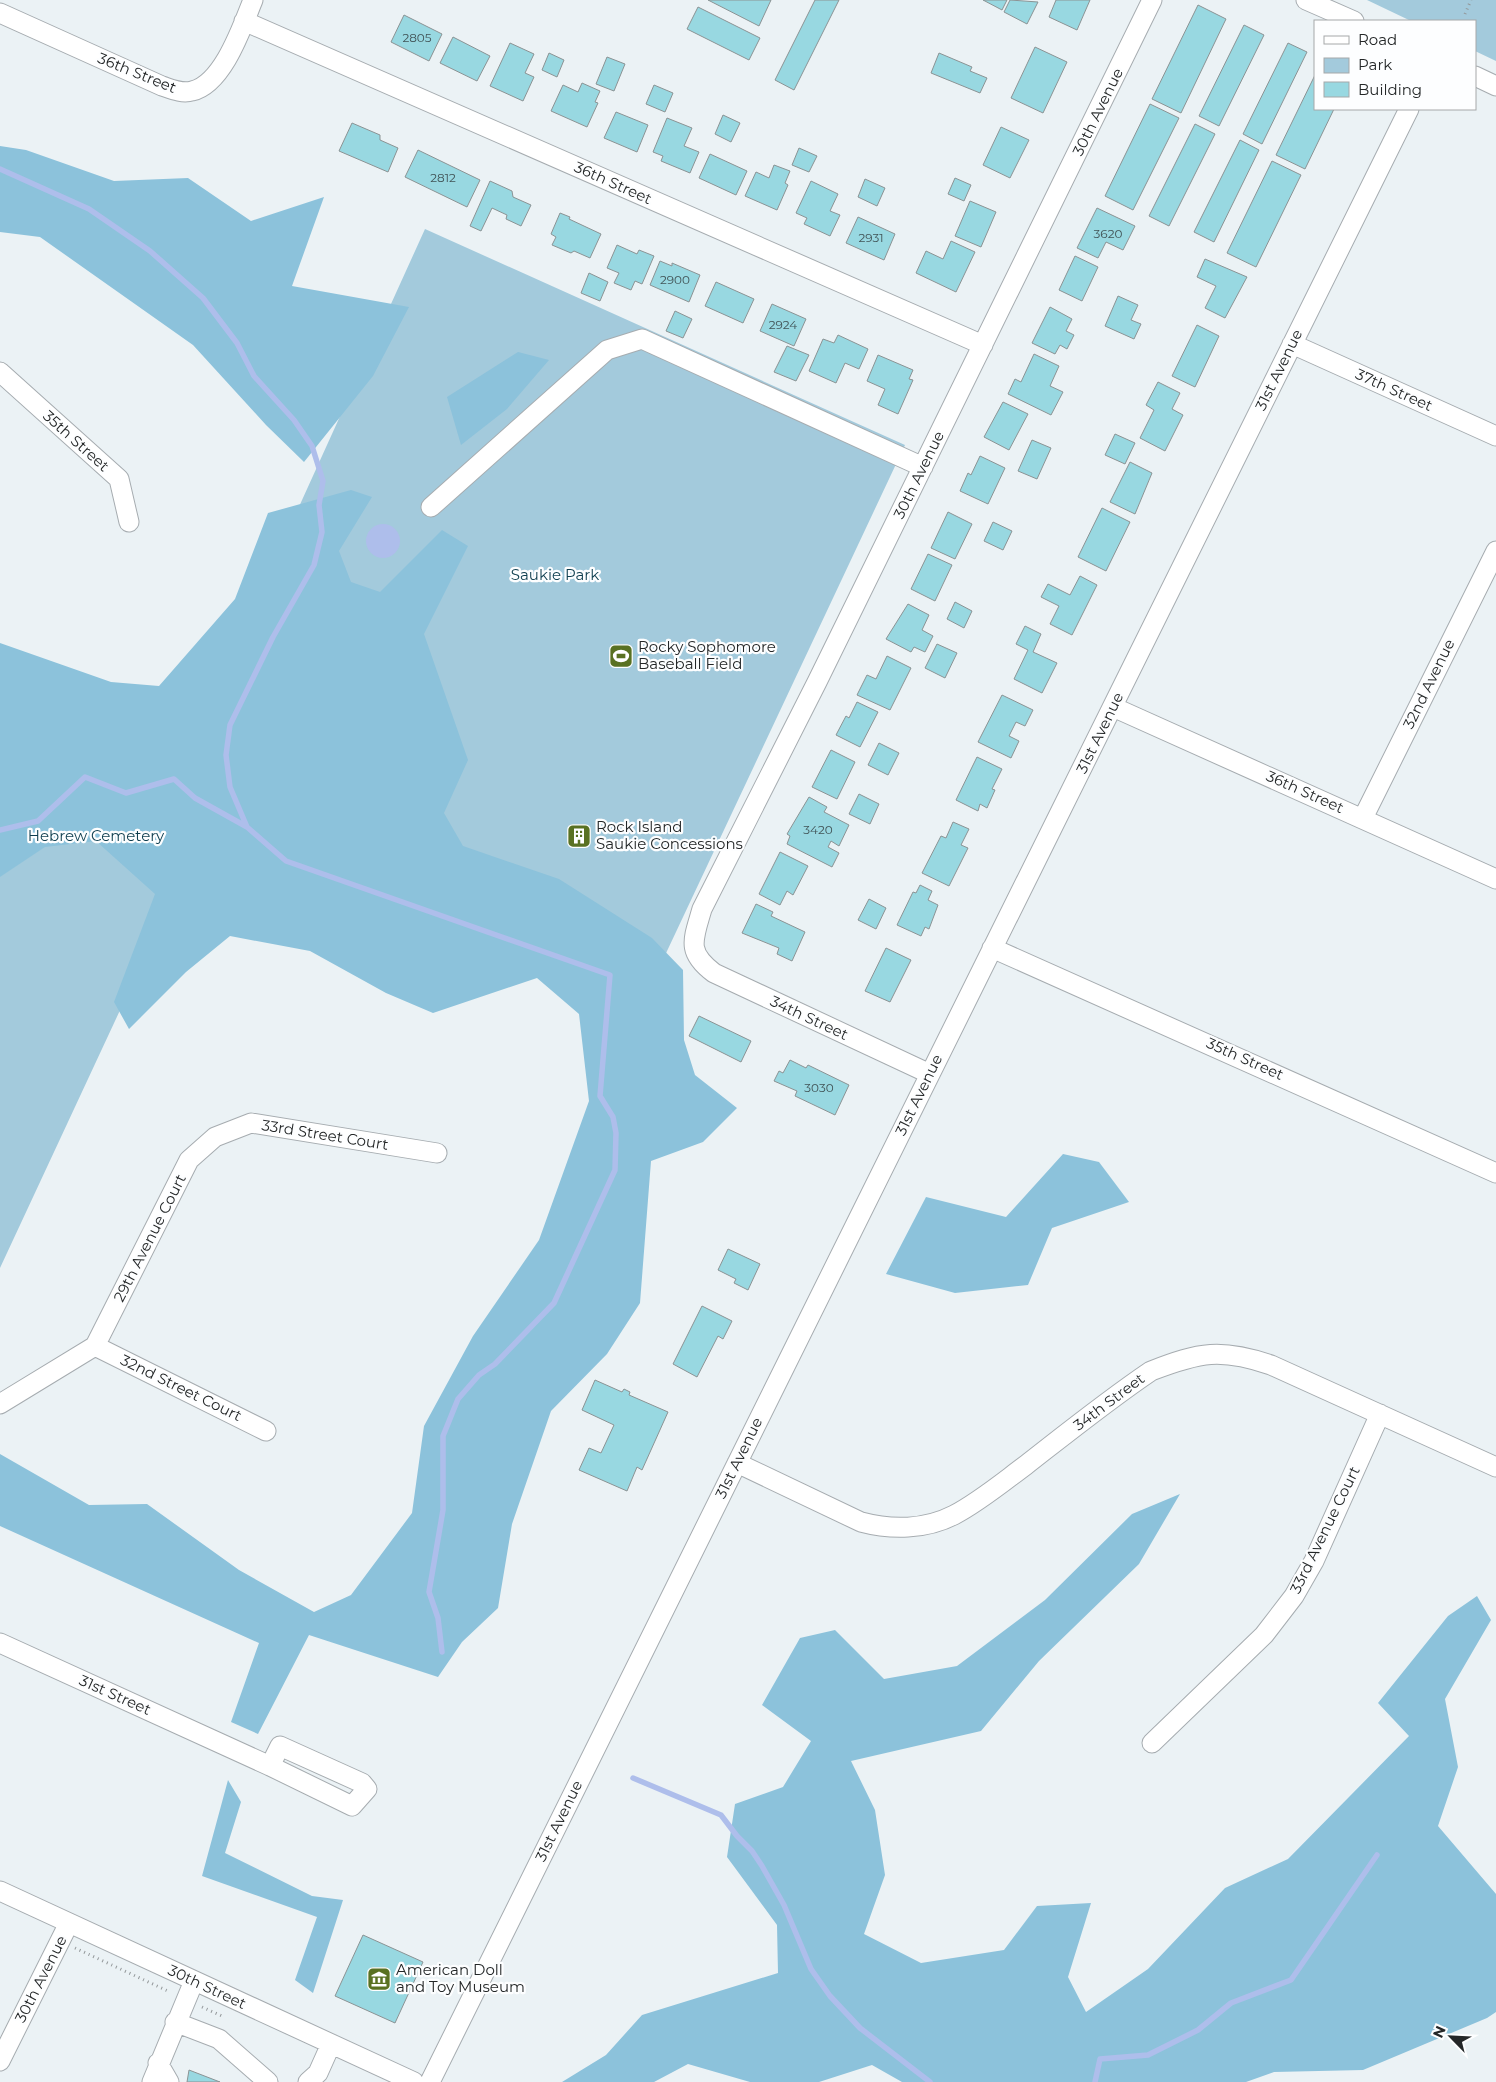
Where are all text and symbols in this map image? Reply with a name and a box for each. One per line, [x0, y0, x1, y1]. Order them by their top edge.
legend [1314, 20, 1476, 110]
house number: 2805 [402, 30, 432, 45]
text: Road [1358, 30, 1397, 49]
street label: 36th Street [95, 48, 179, 97]
text: Park [1358, 55, 1392, 74]
street label: 30th Avenue [1068, 65, 1127, 159]
text: Building [1358, 80, 1422, 99]
street label: 36th Street [571, 157, 655, 208]
house number: 2812 [430, 170, 456, 185]
house number: 3620 [1094, 226, 1122, 241]
house number: 2931 [858, 230, 884, 245]
house number: 2900 [660, 272, 690, 287]
house number: 2924 [769, 317, 797, 332]
street label: 31st Avenue [1251, 326, 1306, 413]
street label: 37th Street [1353, 364, 1436, 415]
street label: 35th Street [39, 406, 113, 475]
street label: 30th Avenue [889, 428, 948, 522]
park label: Saukie Park [511, 565, 599, 584]
street label: 32nd Avenue [1399, 636, 1459, 732]
place label: Rocky Sophomore Baseball Field [638, 637, 776, 673]
sports icon: Rocky Sophomore Baseball Field [608, 643, 634, 669]
street label: 31st Avenue [1072, 689, 1127, 776]
street label: 36th Street [1263, 766, 1347, 817]
place label: Rock Island Saukie Concessions [596, 817, 743, 853]
house number: 3420 [803, 822, 833, 837]
building icon: Rock Island Saukie Concessions [566, 823, 592, 849]
park label: Hebrew Cemetery [28, 826, 165, 845]
street label: 34th Street [767, 991, 851, 1044]
street label: 35th Street [1204, 1033, 1287, 1084]
street label: 31st Avenue [891, 1051, 946, 1138]
house number: 3030 [804, 1080, 834, 1095]
street label: 33rd Street Court [260, 1115, 390, 1154]
street label: 29th Avenue Court [109, 1171, 190, 1305]
street label: 32nd Street Court [117, 1350, 245, 1425]
street label: 34th Street [1069, 1369, 1148, 1434]
street label: 31st Avenue [711, 1414, 766, 1501]
street label: 33rd Avenue Court [1285, 1463, 1364, 1597]
street label: 31st Street [76, 1670, 154, 1719]
street label: 31st Avenue [531, 1777, 586, 1864]
street label: 30th Avenue [10, 1932, 71, 2026]
street label: 30th Street [165, 1960, 249, 2013]
place label: American Doll and Toy Museum [396, 1960, 525, 1996]
museum icon: American Doll and Toy Museum [366, 1966, 392, 1992]
north arrow [1426, 2012, 1476, 2062]
text: N [1429, 2023, 1450, 2041]

